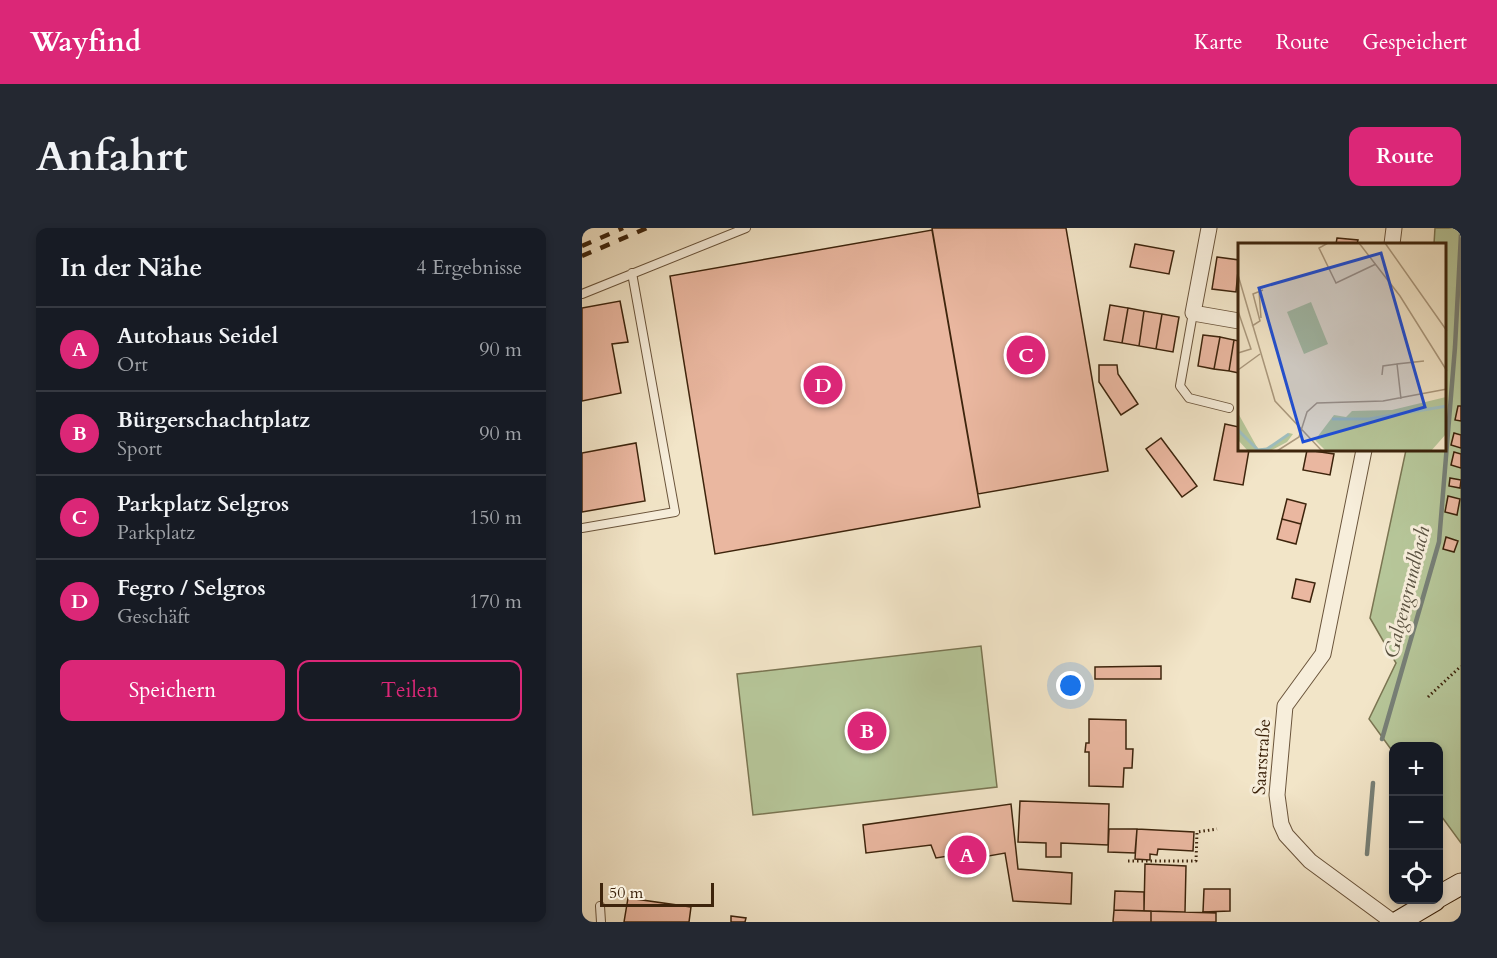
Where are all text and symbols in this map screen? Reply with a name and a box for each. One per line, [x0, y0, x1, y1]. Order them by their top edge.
text: Wayfind [30, 23, 141, 61]
text: Karte [1194, 28, 1243, 57]
text: Route [1276, 28, 1329, 57]
text: Gespeichert [1362, 28, 1467, 57]
button: Route [1349, 127, 1461, 186]
text: Anfahrt [36, 128, 188, 185]
inset map [1238, 243, 1446, 452]
text: In der Nähe [60, 250, 202, 285]
text: 4 Ergebnisse [416, 254, 522, 281]
text: Autohaus Seidel [117, 321, 278, 351]
pin: C [1006, 332, 1046, 378]
text: A [72, 336, 87, 363]
text: 90 m [479, 336, 522, 363]
text: Ort [117, 351, 148, 378]
pin: D [804, 362, 842, 408]
text: Bürgerschachtplatz [117, 405, 310, 435]
text: B [72, 420, 87, 447]
text: 90 m [479, 420, 522, 447]
text: Sport [117, 435, 162, 462]
text: Parkplatz Selgros [117, 489, 289, 519]
text: C [72, 504, 87, 531]
text: 150 m [469, 504, 522, 531]
text: Parkplatz [117, 519, 195, 546]
water label: Galgengrundbach [1378, 523, 1437, 661]
text: Fegro / Selgros [117, 573, 266, 603]
text: D [71, 588, 88, 615]
text: 170 m [469, 588, 522, 615]
text: Geschäft [117, 603, 190, 630]
button: Speichern [60, 660, 285, 721]
button: Teilen [297, 660, 522, 721]
your location [1056, 671, 1085, 700]
pin: B [848, 708, 886, 754]
street label: Saarstraße [1247, 718, 1277, 796]
map controls [1389, 742, 1443, 904]
button: + [1389, 742, 1443, 796]
button: − [1389, 796, 1443, 850]
pin: A [948, 832, 986, 878]
button: locate [1389, 850, 1443, 904]
scale bar [600, 880, 714, 908]
text: 50 m [609, 882, 643, 904]

